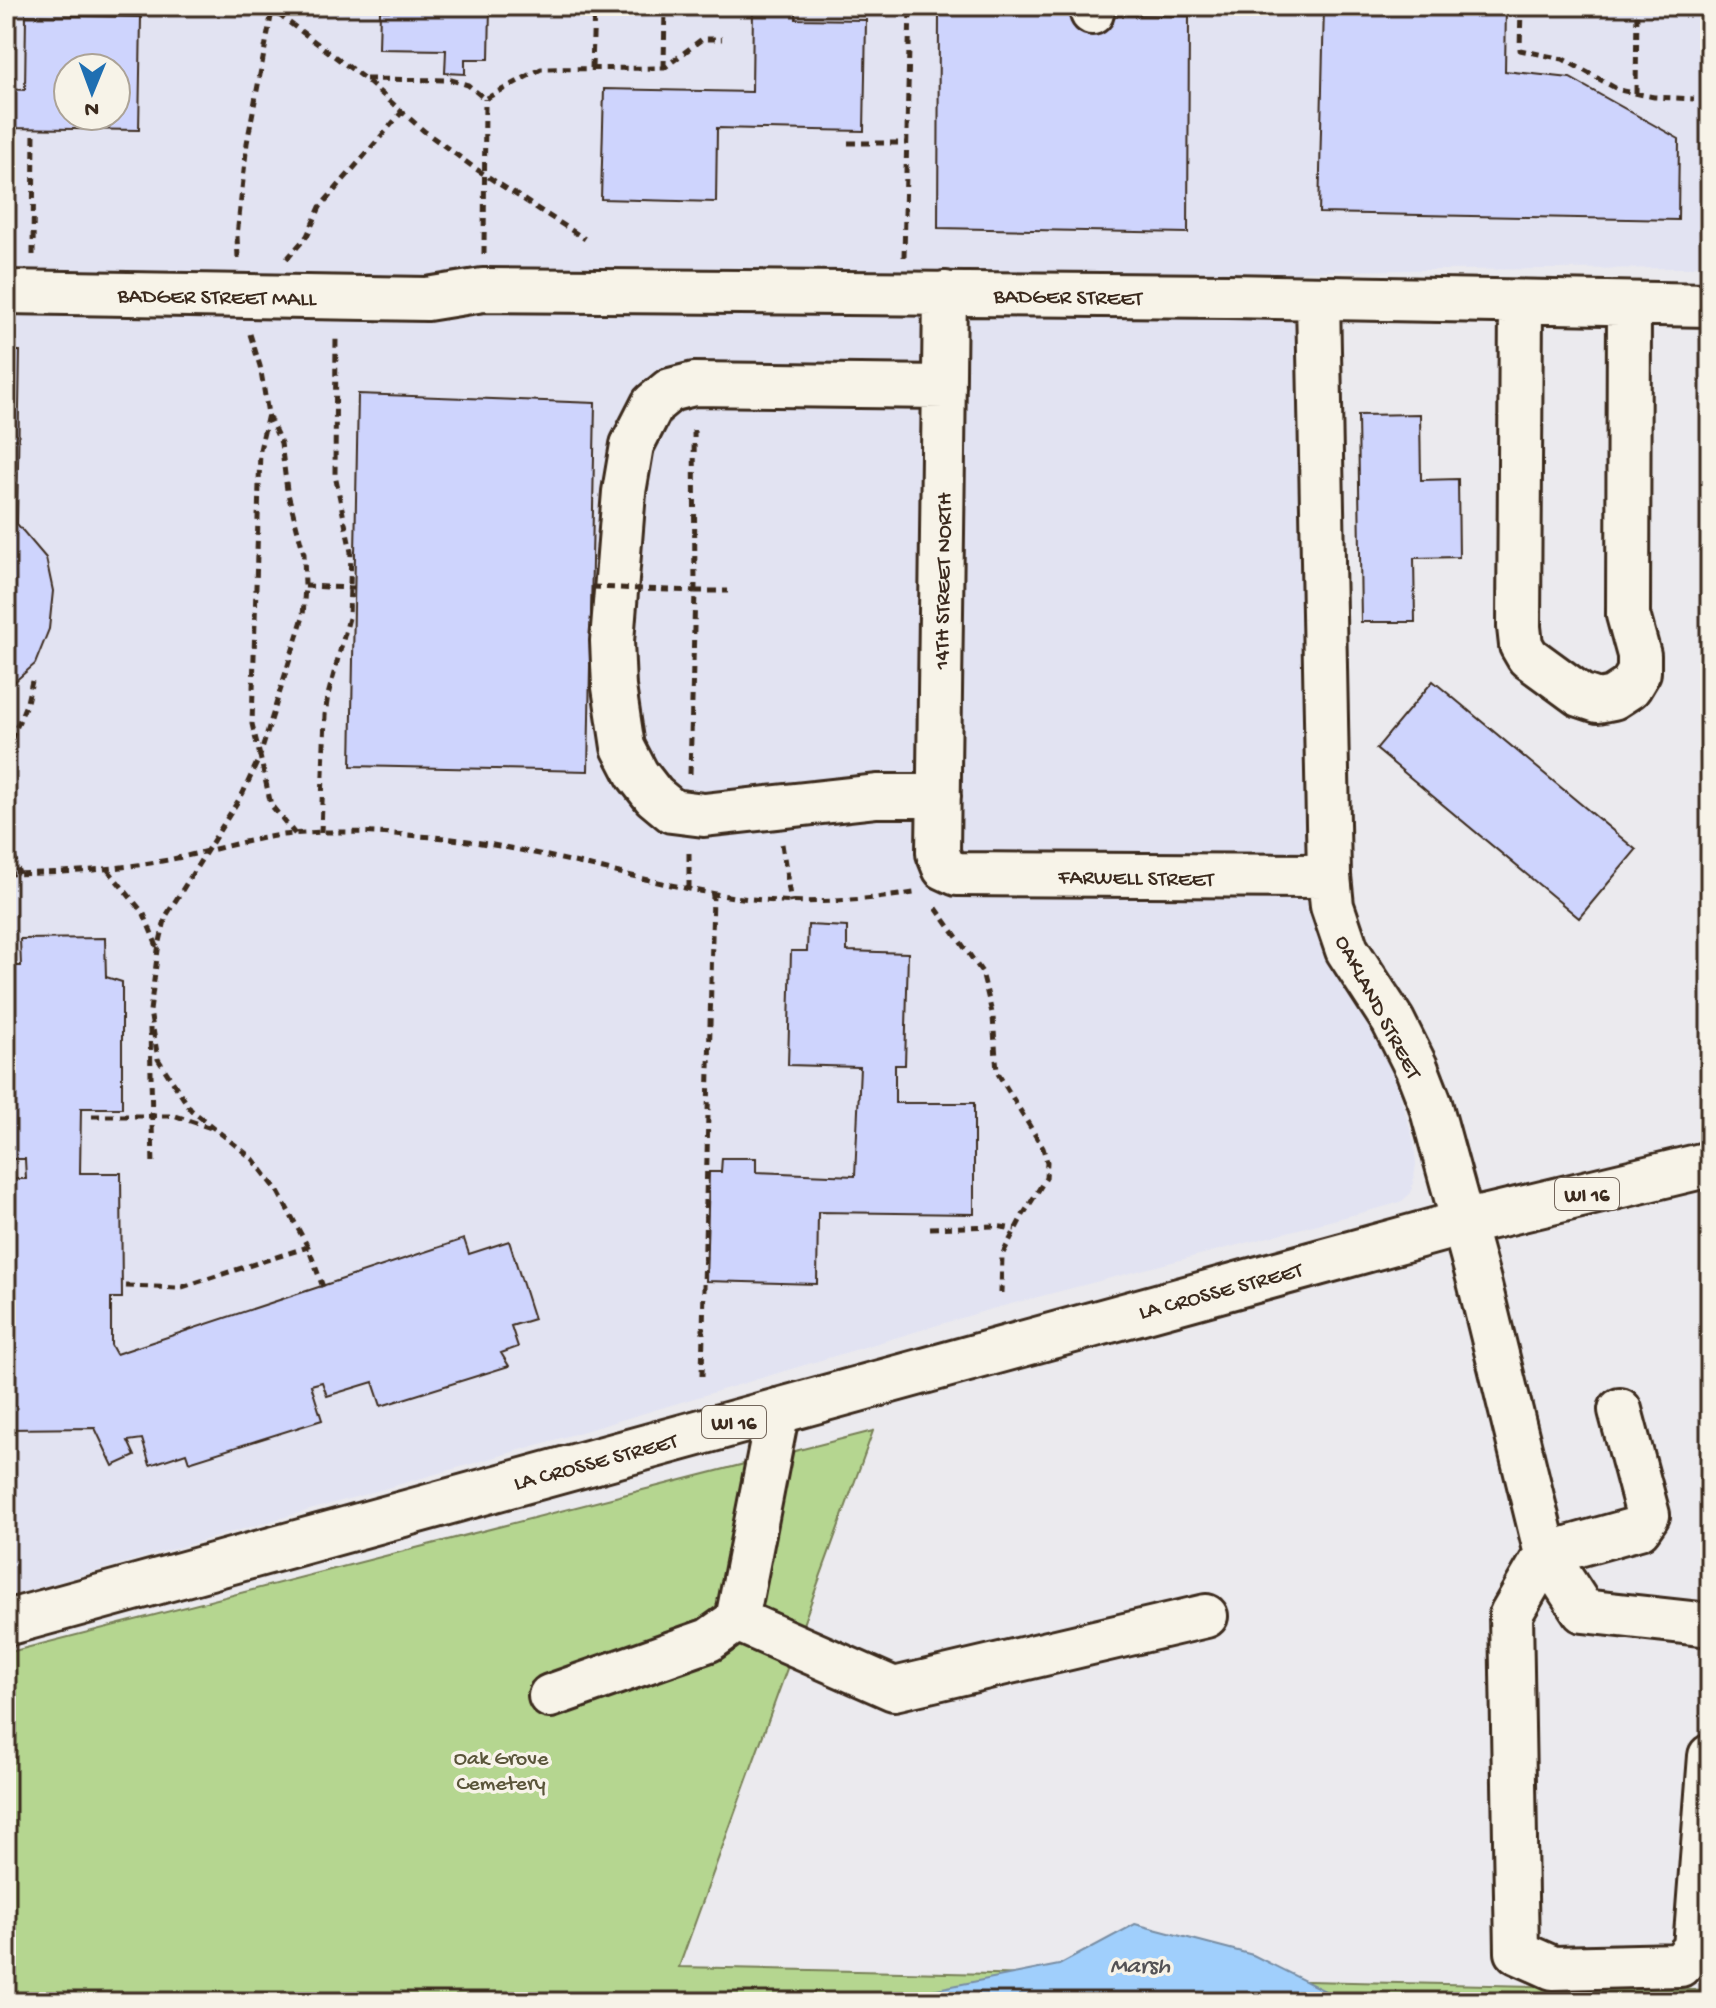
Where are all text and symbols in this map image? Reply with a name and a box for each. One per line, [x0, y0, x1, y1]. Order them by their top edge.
north arrow [52, 52, 132, 132]
text: N [84, 95, 99, 121]
street label: BADGER STREET MALL [116, 284, 317, 314]
street label: BADGER STREET [992, 285, 1144, 313]
street label: 14TH STREET NORTH [930, 492, 960, 671]
street label: FARWELL STREET [1057, 866, 1215, 894]
street label: OAKLAND STREET [1328, 931, 1426, 1086]
road number: WI 16 [1555, 1178, 1619, 1210]
street label: LA CROSSE STREET [1136, 1258, 1307, 1327]
road number: WI 16 [702, 1406, 766, 1438]
street label: LA CROSSE STREET [511, 1429, 682, 1498]
park label: Oak Grove Cemetery [454, 1747, 549, 1798]
water label: Marsh [1110, 1953, 1171, 1982]

